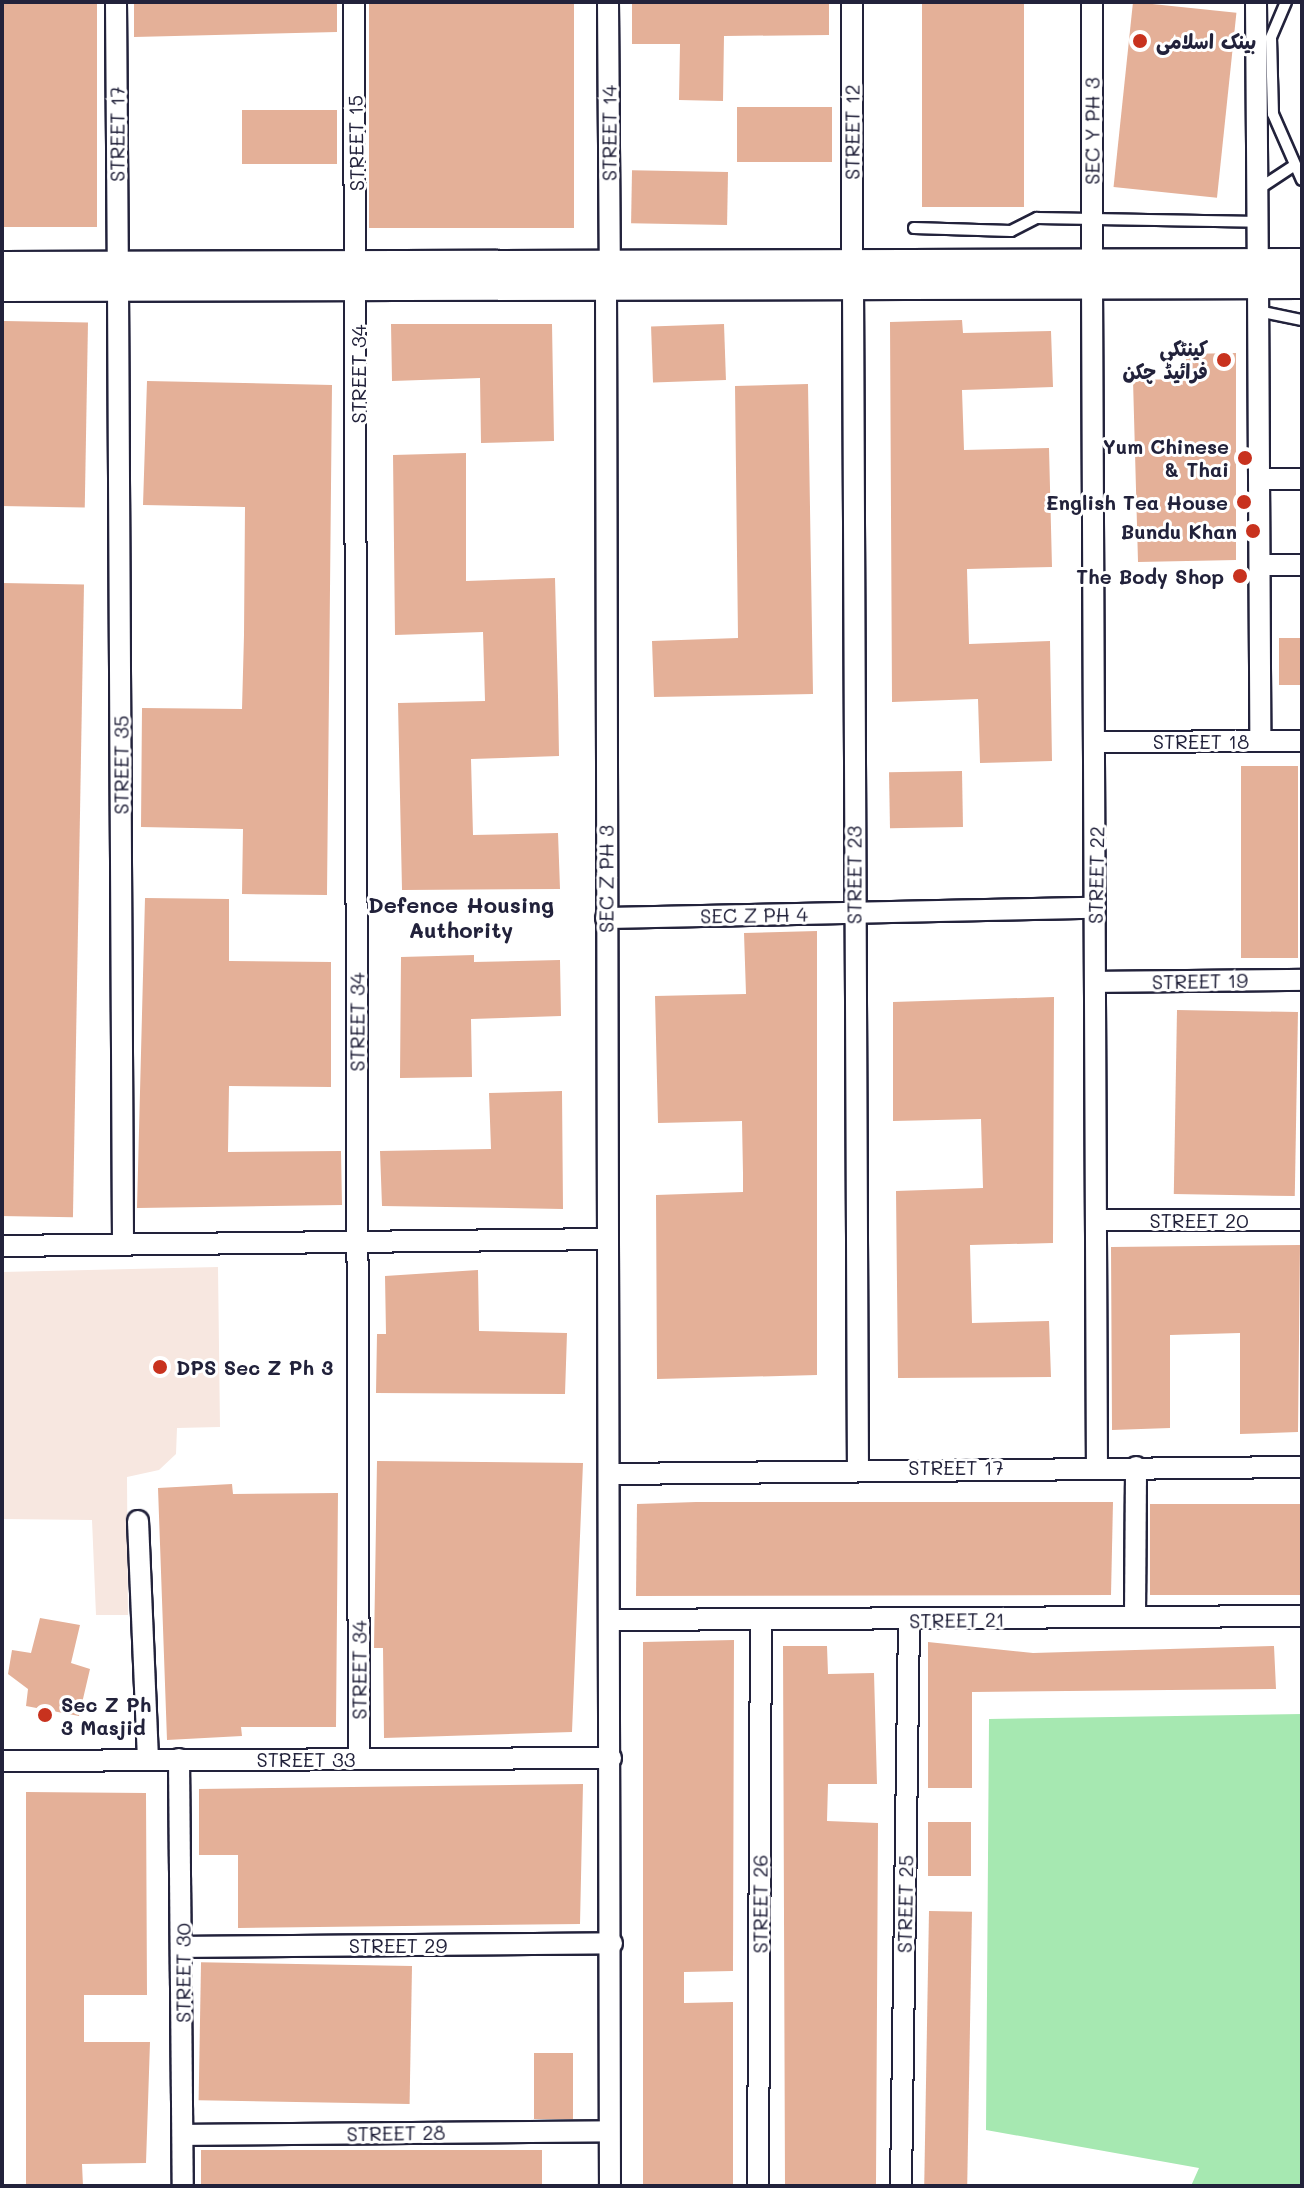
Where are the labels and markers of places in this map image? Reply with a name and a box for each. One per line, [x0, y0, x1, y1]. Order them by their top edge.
place label: بینک اسلامی [1156, 29, 1256, 53]
marker: بینک اسلامی [1131, 32, 1149, 50]
place label: کینٹکی فرائیڈ چکن [1123, 336, 1208, 383]
marker: کینٹکی فرائیڈ چکن [1215, 351, 1233, 369]
place label: Yum Chinese & Thai [1103, 434, 1229, 481]
marker: Yum Chinese & Thai [1236, 449, 1254, 467]
place label: English Tea House [1046, 490, 1228, 514]
marker: English Tea House [1235, 493, 1253, 511]
place label: Bundu Khan [1121, 519, 1237, 543]
marker: Bundu Khan [1244, 522, 1262, 540]
place label: The Body Shop [1076, 564, 1224, 588]
marker: The Body Shop [1231, 567, 1249, 585]
place label: DPS Sec Z Ph 3 [176, 1355, 333, 1379]
marker: DPS Sec Z Ph 3 [151, 1358, 169, 1376]
place label: Sec Z Ph 3 Masjid [61, 1692, 151, 1739]
marker: Sec Z Ph 3 Masjid [36, 1706, 54, 1724]

